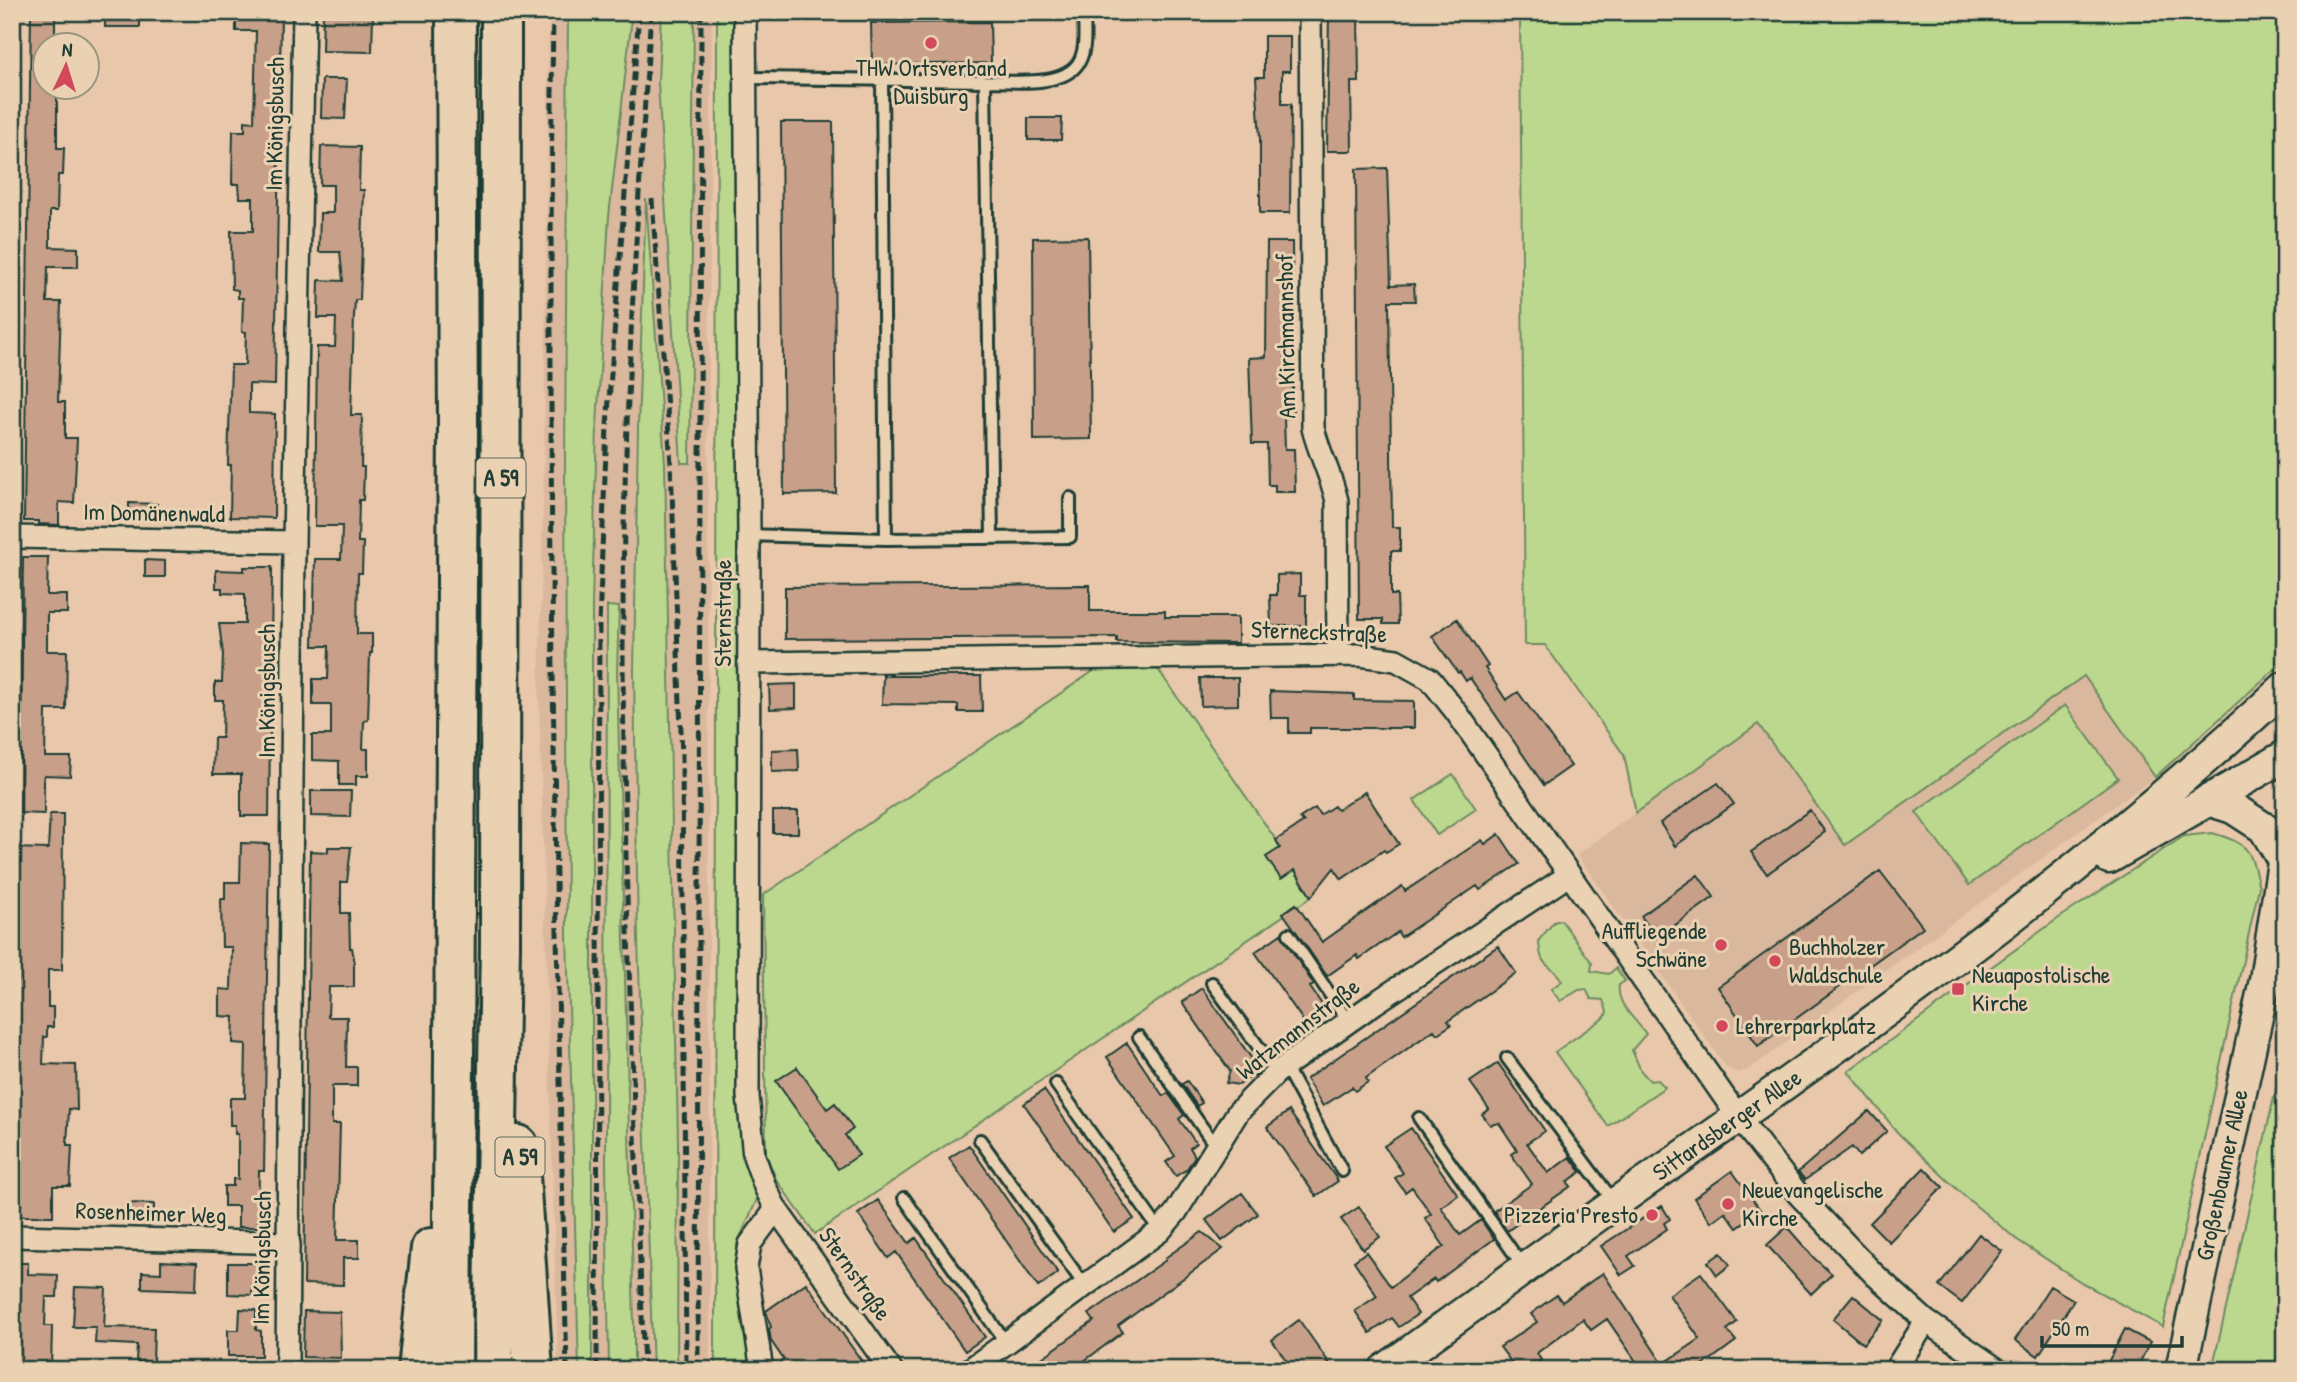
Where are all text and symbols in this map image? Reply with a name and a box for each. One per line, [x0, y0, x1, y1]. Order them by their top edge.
north arrow [32, 32, 102, 102]
marker: THW Ortsverband Duisburg [923, 35, 939, 51]
text: N [61, 36, 73, 62]
place label: THW Ortsverband Duisburg [856, 51, 1006, 111]
street label: Im Königsbusch [257, 57, 291, 191]
street label: Am Kirchmannshof [1268, 253, 1302, 419]
road number: A 59 [476, 458, 526, 498]
street label: Im Domänenwald [83, 495, 225, 529]
street label: Sternstraße [706, 559, 738, 667]
street label: Sterneckstraße [1250, 613, 1388, 649]
street label: Im Königsbusch [250, 624, 282, 758]
place label: Auffliegende Schwäne [1602, 914, 1707, 974]
place label: Buchholzer Waldschule [1789, 930, 1885, 990]
marker: Auffliegende Schwäne [1713, 937, 1729, 953]
marker: Buchholzer Waldschule [1767, 953, 1783, 969]
place label: Neuapostolische Kirche [1972, 958, 2111, 1018]
street label: Watzmannstraße [1229, 970, 1366, 1087]
marker: Neuapostolische Kirche [1950, 981, 1966, 997]
place label: Lehrerparkplatz [1736, 1009, 1876, 1041]
marker: Lehrerparkplatz [1714, 1018, 1730, 1034]
street label: Sittardsberger Allee [1646, 1061, 1808, 1187]
street label: Großenbaumer Allee [2187, 1086, 2255, 1263]
road number: A 59 [496, 1138, 544, 1176]
place label: Neuevangelische Kirche [1742, 1173, 1884, 1233]
street label: Im Königsbusch [244, 1191, 278, 1325]
street label: Rosenheimer Weg [75, 1193, 227, 1231]
marker: Neuevangelische Kirche [1720, 1196, 1736, 1212]
place label: Pizzeria Presto [1504, 1198, 1638, 1230]
marker: Pizzeria Presto [1644, 1207, 1660, 1223]
street label: Sternstraße [812, 1220, 900, 1327]
scale bar [2042, 1305, 2182, 1349]
text: 50 m [2052, 1314, 2089, 1343]

